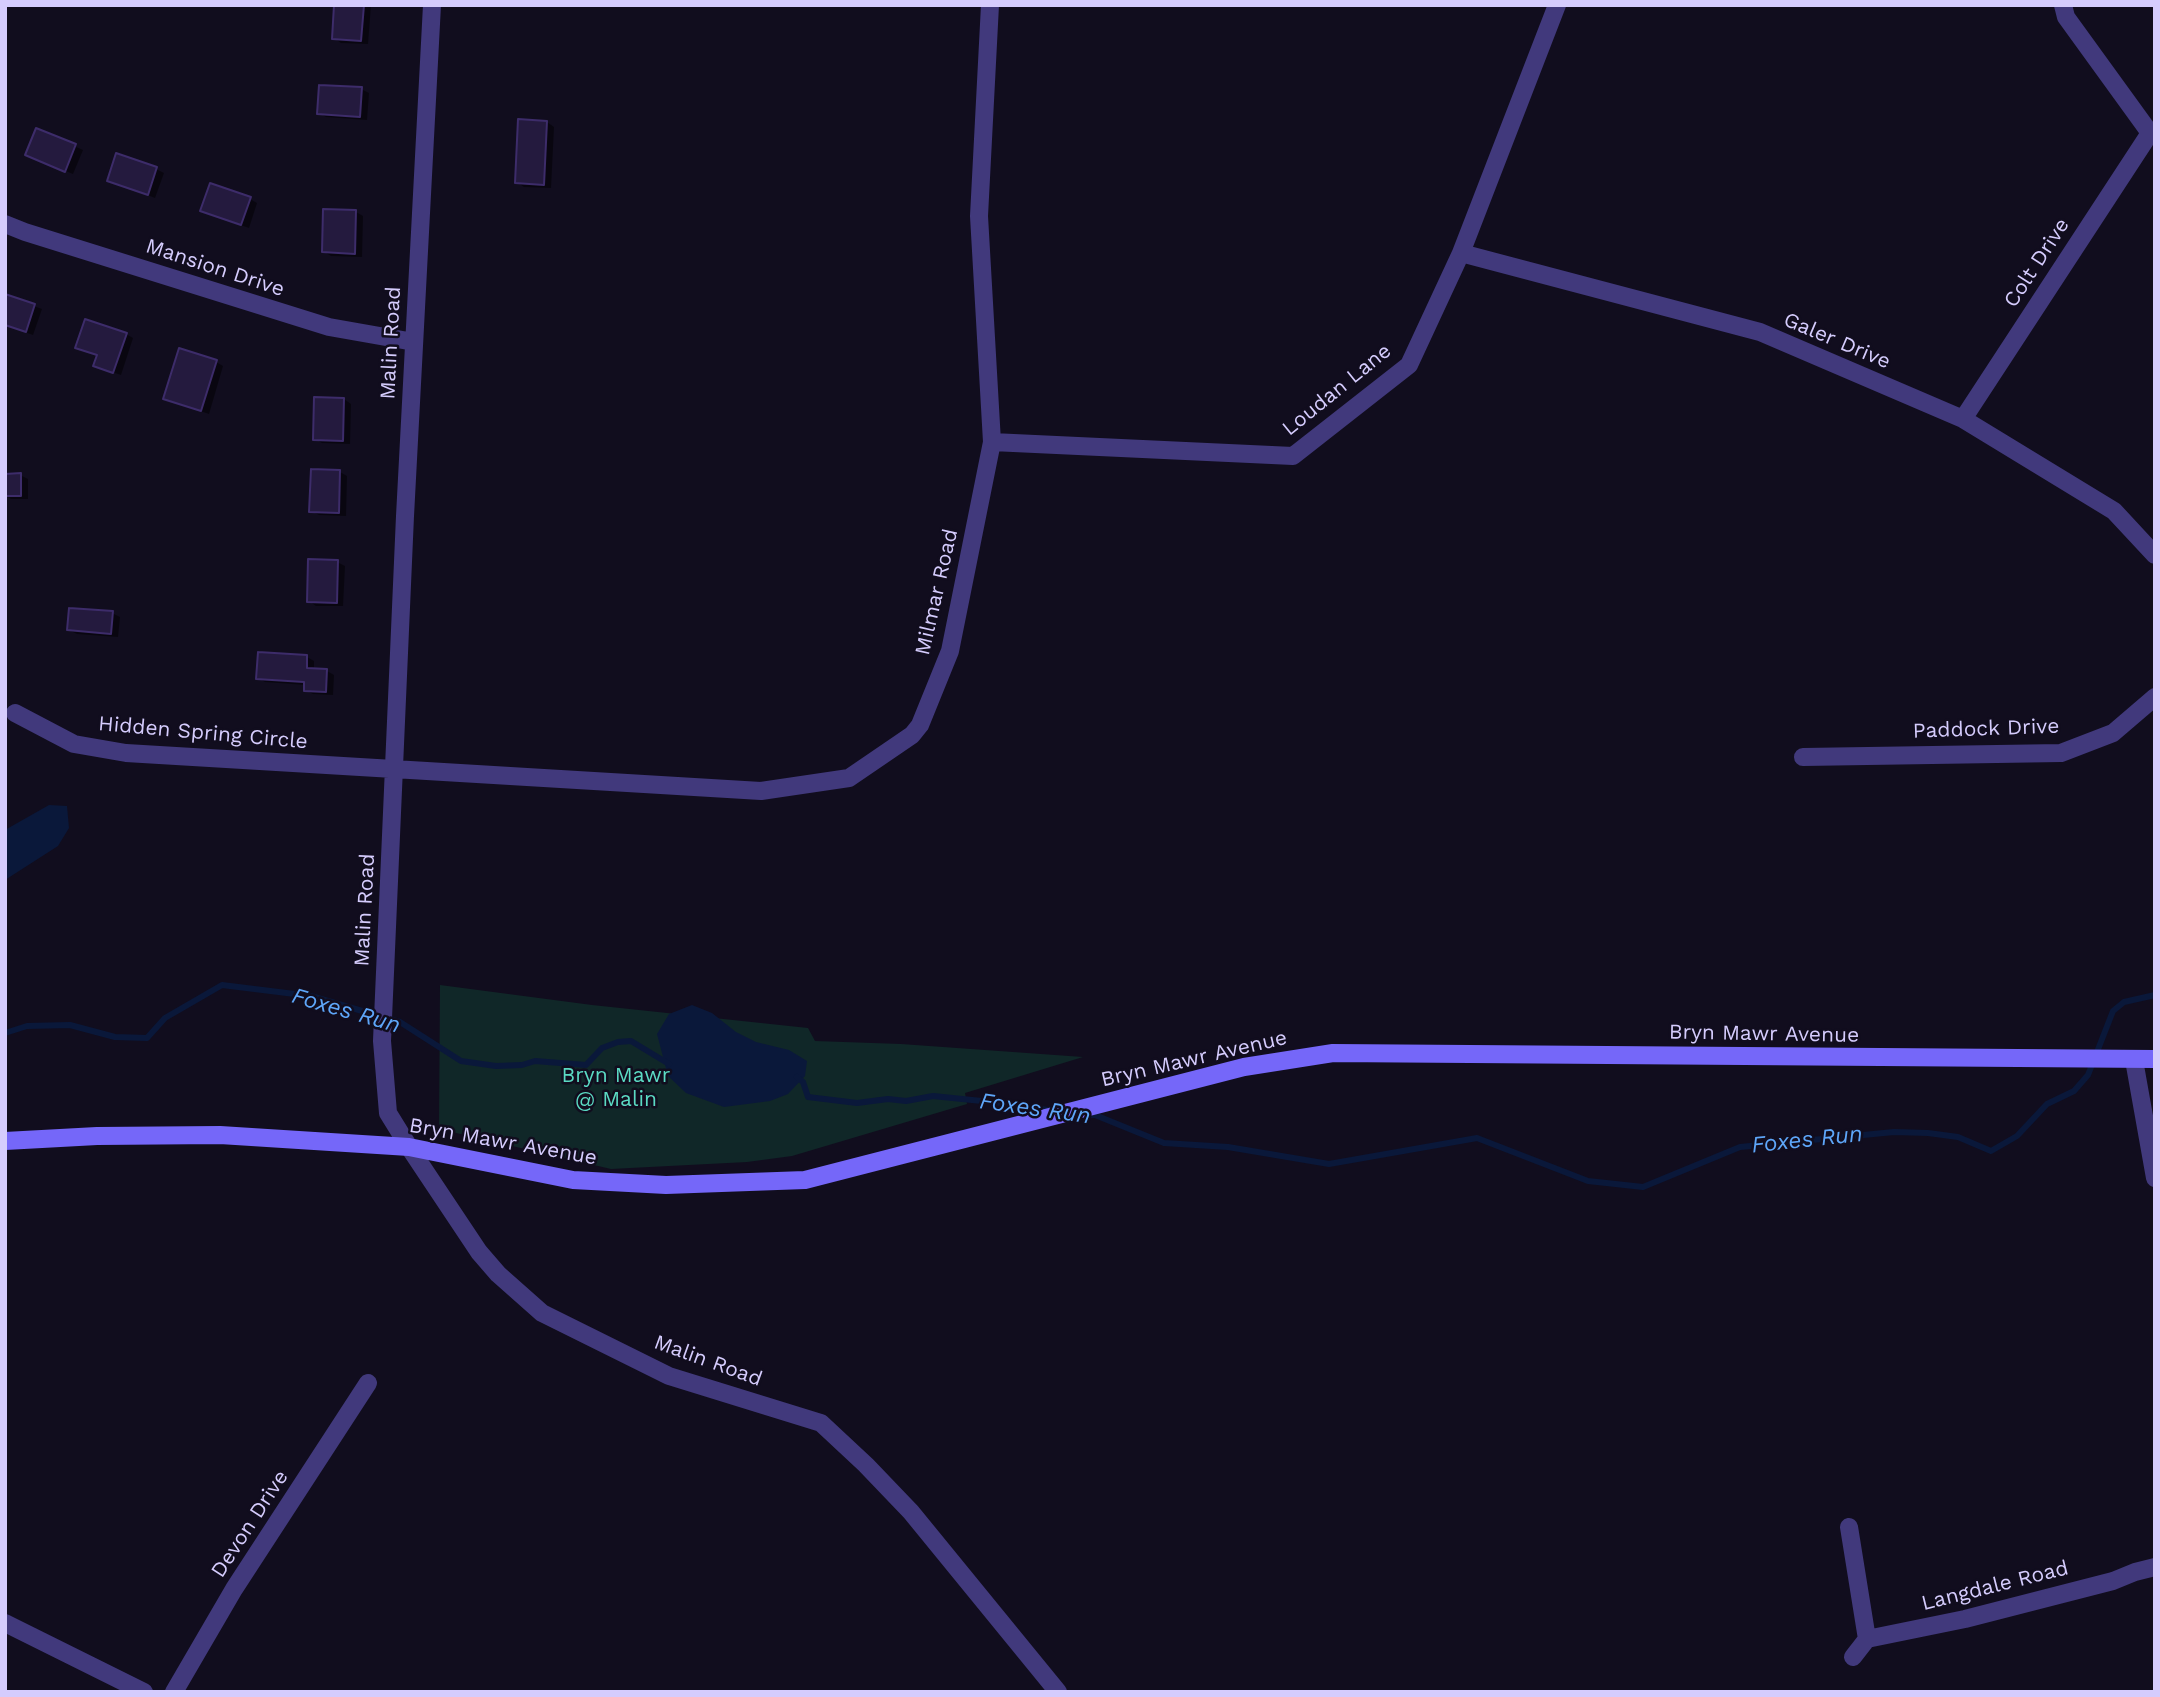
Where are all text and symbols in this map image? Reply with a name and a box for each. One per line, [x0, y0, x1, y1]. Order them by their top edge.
street label: Colt Drive [1999, 214, 2075, 312]
street label: Mansion Drive [142, 234, 288, 302]
street label: Malin Road [375, 286, 407, 400]
street label: Galer Drive [1780, 307, 1894, 375]
street label: Loudan Lane [1278, 338, 1396, 442]
street label: Milmar Road [910, 526, 964, 658]
street label: Hidden Spring Circle [97, 711, 309, 755]
street label: Paddock Drive [1912, 714, 2060, 744]
street label: Malin Road [349, 853, 381, 967]
water label: Foxes Run [289, 982, 403, 1040]
street label: Bryn Mawr Avenue [1669, 1020, 1859, 1048]
street label: Bryn Mawr Avenue [1098, 1025, 1290, 1093]
park label: Bryn Mawr @ Malin [562, 1063, 670, 1113]
water label: Foxes Run [978, 1088, 1092, 1130]
street label: Bryn Mawr Avenue [407, 1113, 599, 1171]
water label: Foxes Run [1750, 1120, 1864, 1160]
street label: Malin Road [651, 1330, 765, 1392]
street label: Devon Drive [206, 1466, 294, 1582]
street label: Langdale Road [1919, 1556, 2071, 1616]

